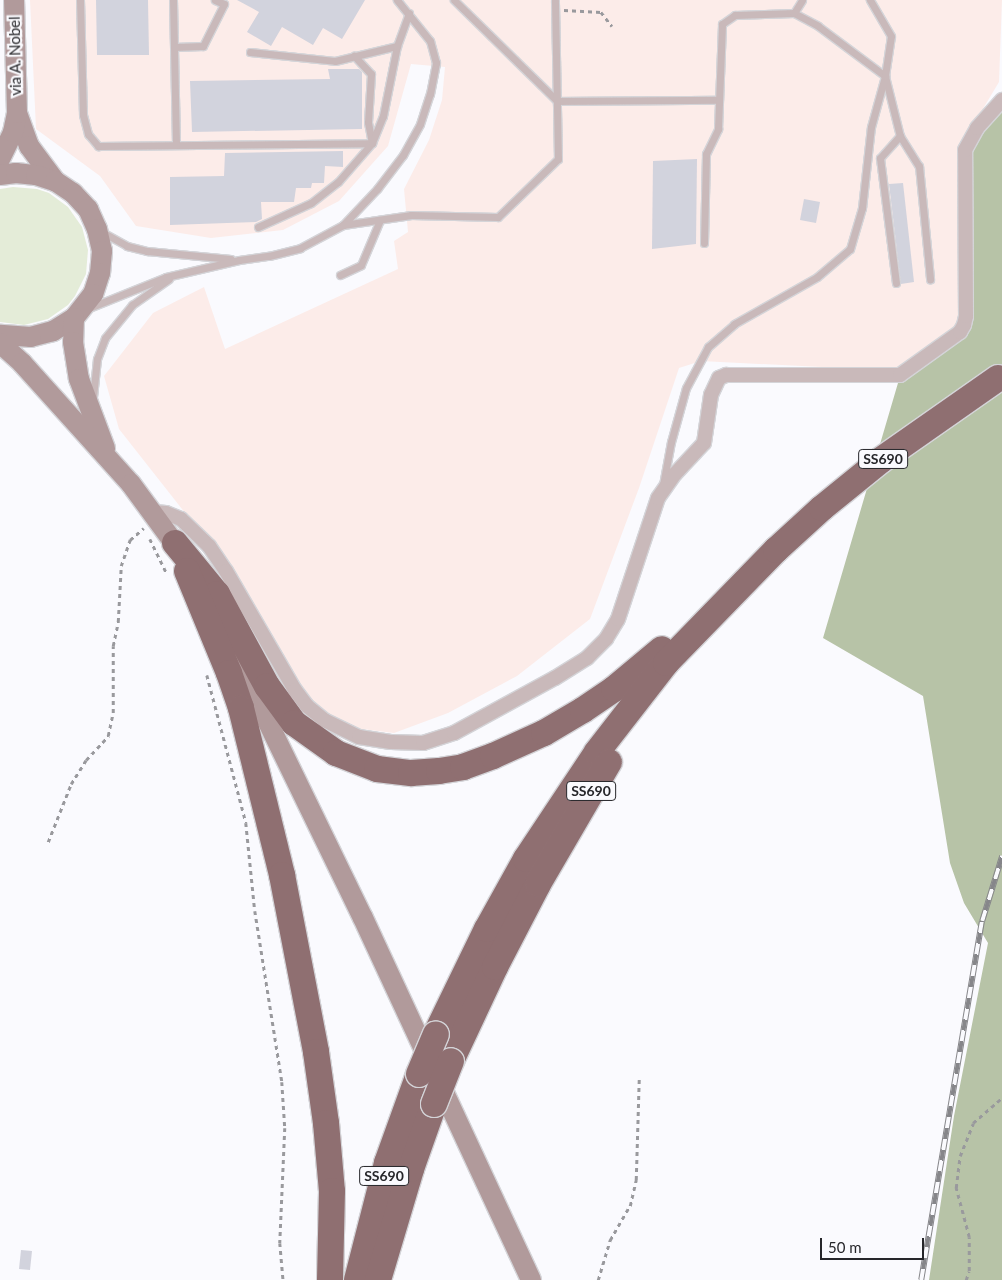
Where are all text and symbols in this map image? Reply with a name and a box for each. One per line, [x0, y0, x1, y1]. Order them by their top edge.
street label: via A. Nobel [5, 16, 25, 96]
road number: SS690 [858, 448, 908, 470]
road number: SS690 [566, 779, 616, 802]
road number: SS690 [359, 1164, 409, 1188]
scale bar [822, 1228, 926, 1260]
text: 50 m [828, 1238, 862, 1256]

